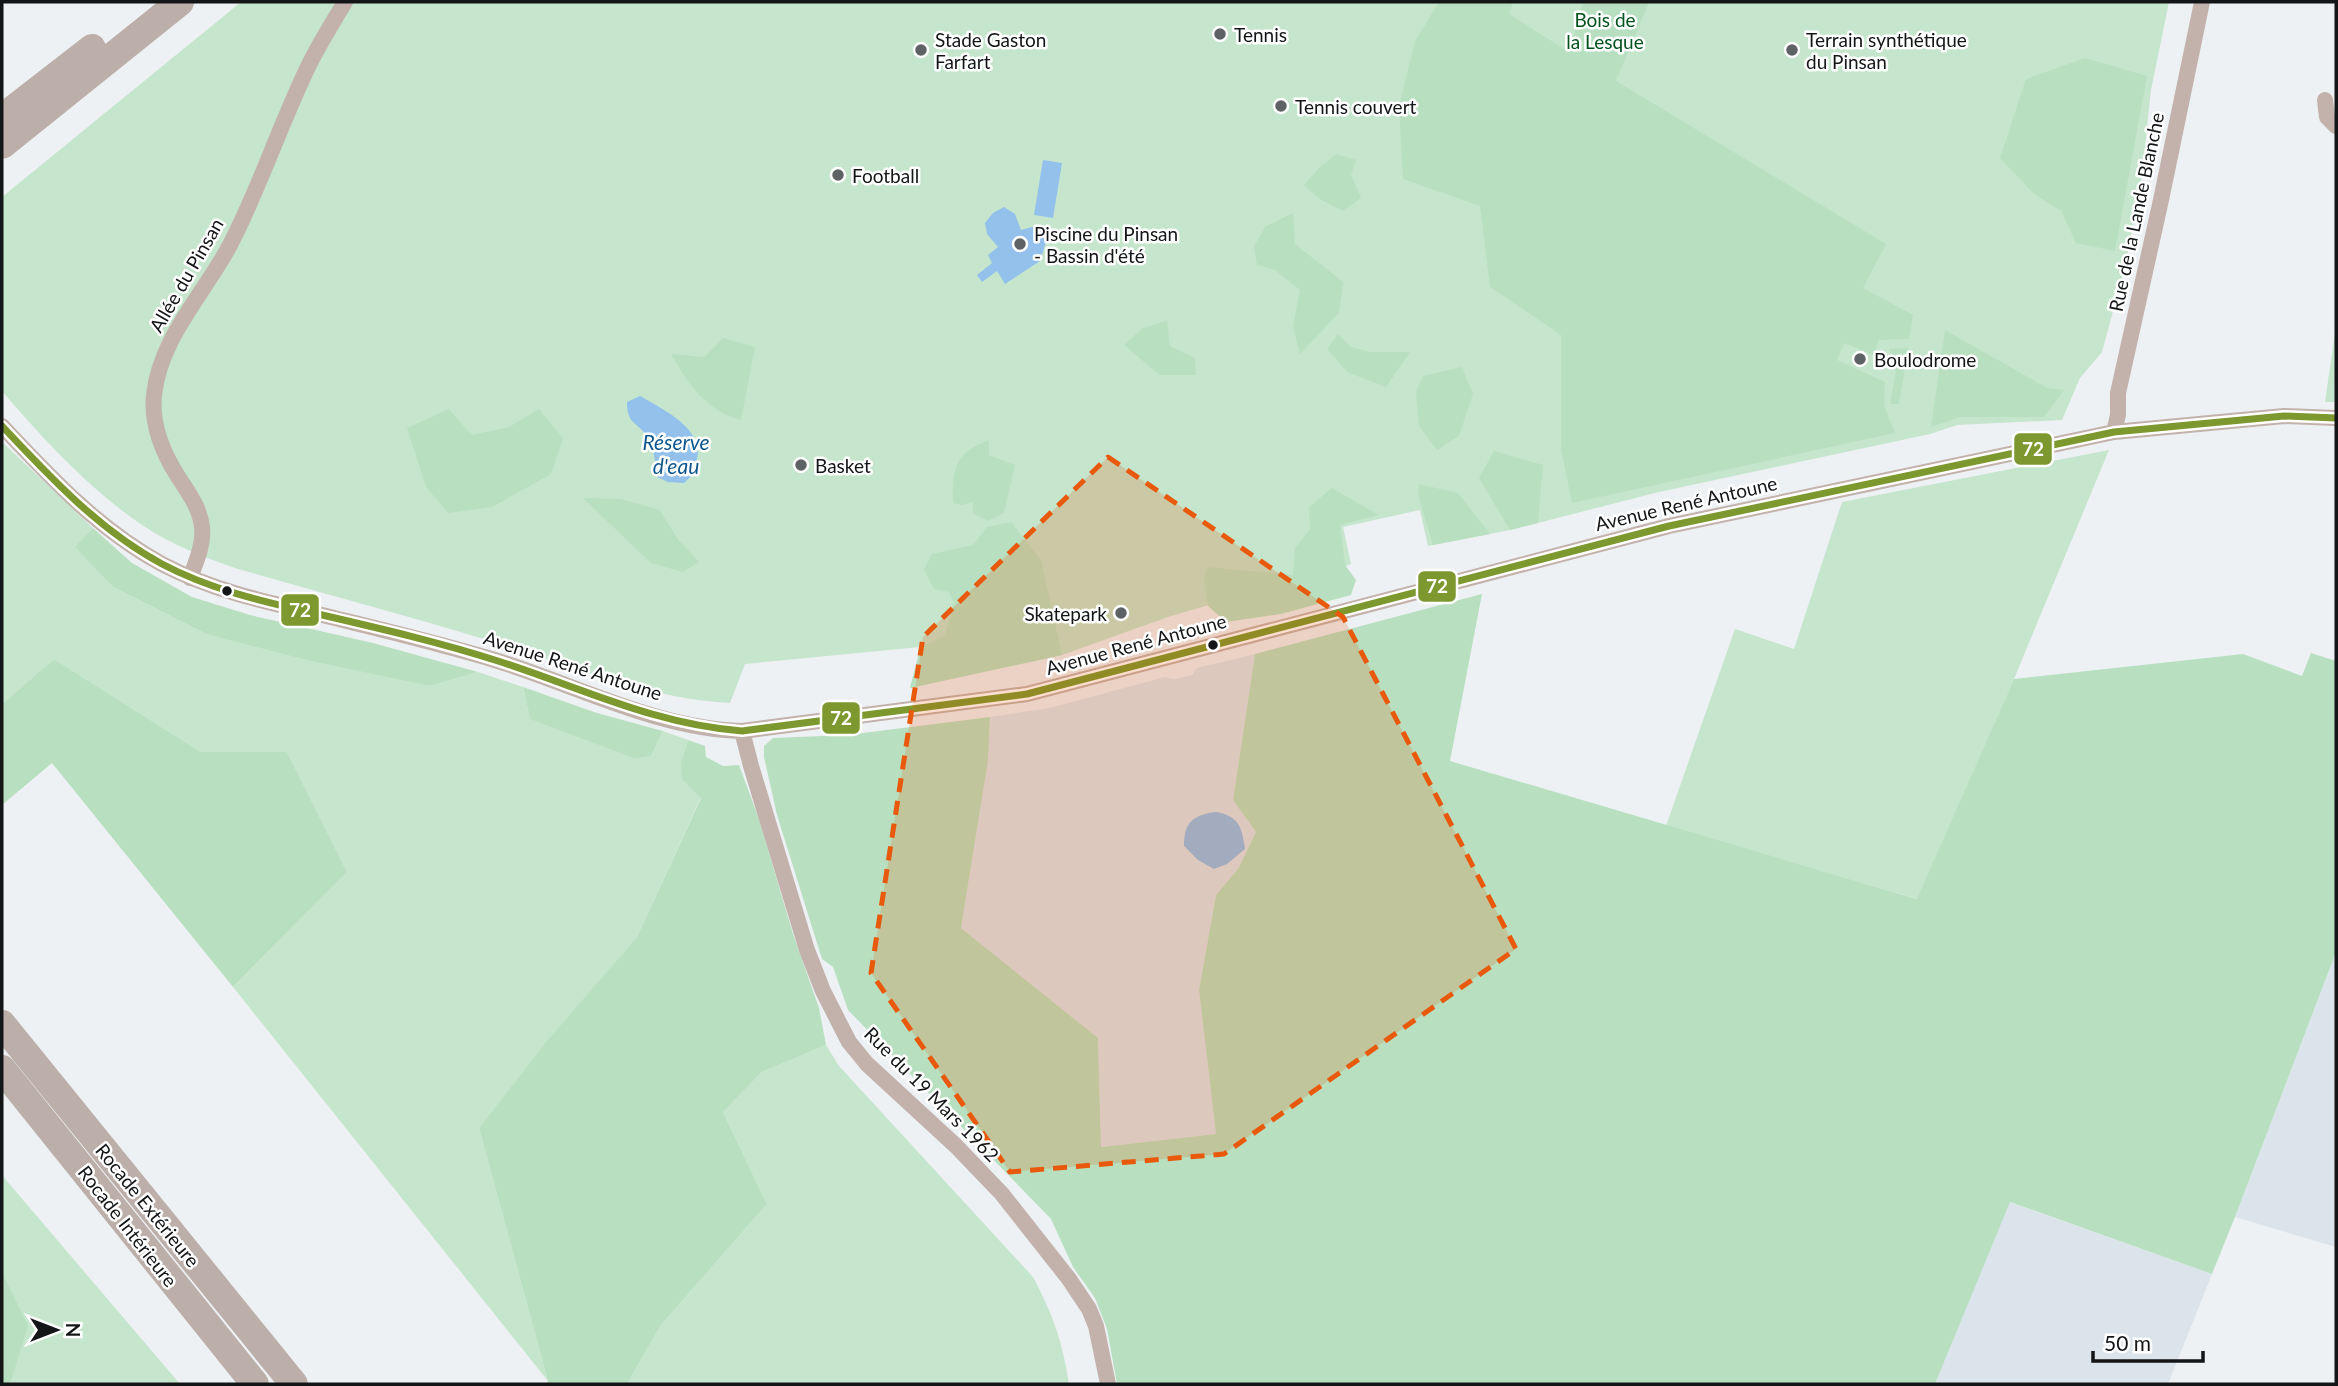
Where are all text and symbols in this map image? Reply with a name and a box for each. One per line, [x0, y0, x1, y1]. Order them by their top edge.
park label: Bois de la Lesque [1566, 8, 1644, 53]
place label: Tennis [1234, 23, 1287, 46]
marker: Tennis [1212, 26, 1228, 42]
place label: Stade Gaston Farfart [935, 28, 1046, 73]
place label: Terrain synthétique du Pinsan [1806, 28, 1967, 73]
marker: Stade Gaston Farfart [913, 42, 929, 58]
marker: Terrain synthétique du Pinsan [1784, 42, 1800, 58]
place label: Tennis couvert [1295, 95, 1417, 118]
marker: Tennis couvert [1273, 98, 1289, 114]
street label: Rue de la Lande Blanche [2104, 110, 2168, 314]
place label: Football [852, 164, 919, 187]
marker: Football [830, 167, 846, 183]
street label: Allée du Pinsan [144, 214, 228, 336]
place label: Piscine du Pinsan - Bassin d'été [1034, 222, 1178, 267]
marker: Piscine du Pinsan - Bassin d'été [1012, 236, 1028, 252]
place label: Boulodrome [1874, 348, 1976, 371]
marker: Boulodrome [1852, 351, 1868, 367]
water label: Réserve d'eau [642, 429, 710, 478]
line badge: 72 [2013, 432, 2053, 466]
text: 72 [2022, 437, 2044, 460]
place label: Basket [815, 454, 871, 477]
marker: Basket [793, 457, 809, 473]
street label: Avenue René Antoune [1593, 471, 1779, 535]
line badge: 72 [1417, 570, 1457, 603]
text: 72 [1426, 574, 1448, 597]
unlabelled marker [220, 584, 234, 598]
line badge: 72 [280, 593, 320, 627]
text: 72 [289, 598, 311, 621]
place label: Skatepark [1024, 602, 1107, 625]
marker: Skatepark [1113, 605, 1129, 621]
street label: Avenue René Antoune [1043, 609, 1229, 679]
street label: Avenue René Antoune [481, 625, 665, 705]
unlabelled marker [1206, 638, 1220, 652]
line badge: 72 [821, 701, 861, 735]
text: 72 [830, 706, 852, 729]
street label: Rue du 19 Mars 1962 [860, 1022, 1004, 1166]
street label: Rocade Extérieure [91, 1139, 205, 1271]
street label: Rocade Intérieure [74, 1161, 182, 1291]
north arrow [21, 1295, 91, 1365]
scale bar [2093, 1320, 2203, 1364]
text: N [62, 1323, 85, 1337]
text: 50 m [2104, 1330, 2151, 1355]

